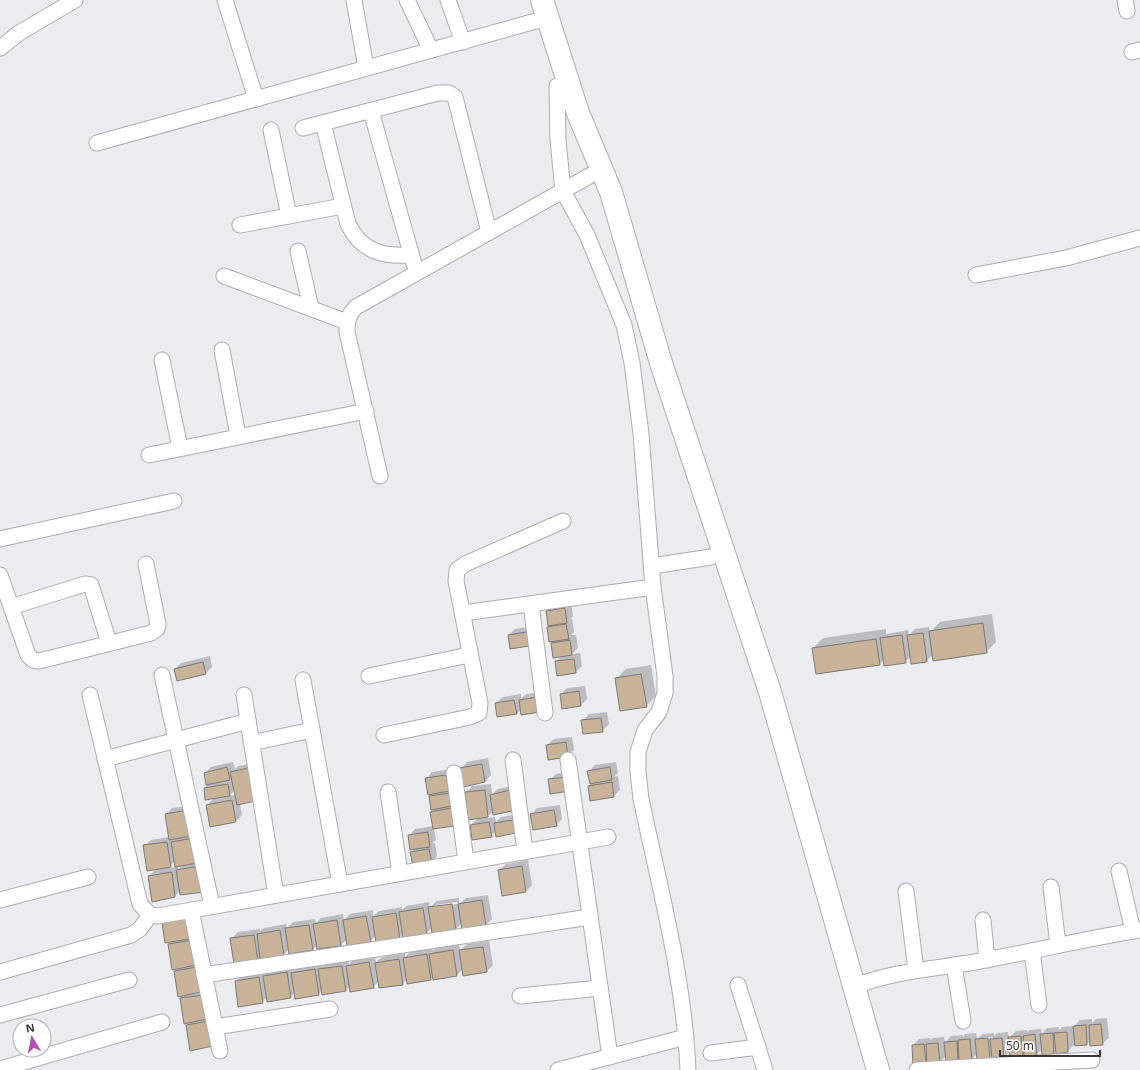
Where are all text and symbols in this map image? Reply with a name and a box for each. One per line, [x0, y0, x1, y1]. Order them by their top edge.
north arrow [12, 1018, 52, 1058]
text: N [24, 1019, 36, 1036]
scale bar [1000, 1032, 1100, 1058]
text: 50 m [1006, 1037, 1034, 1054]

